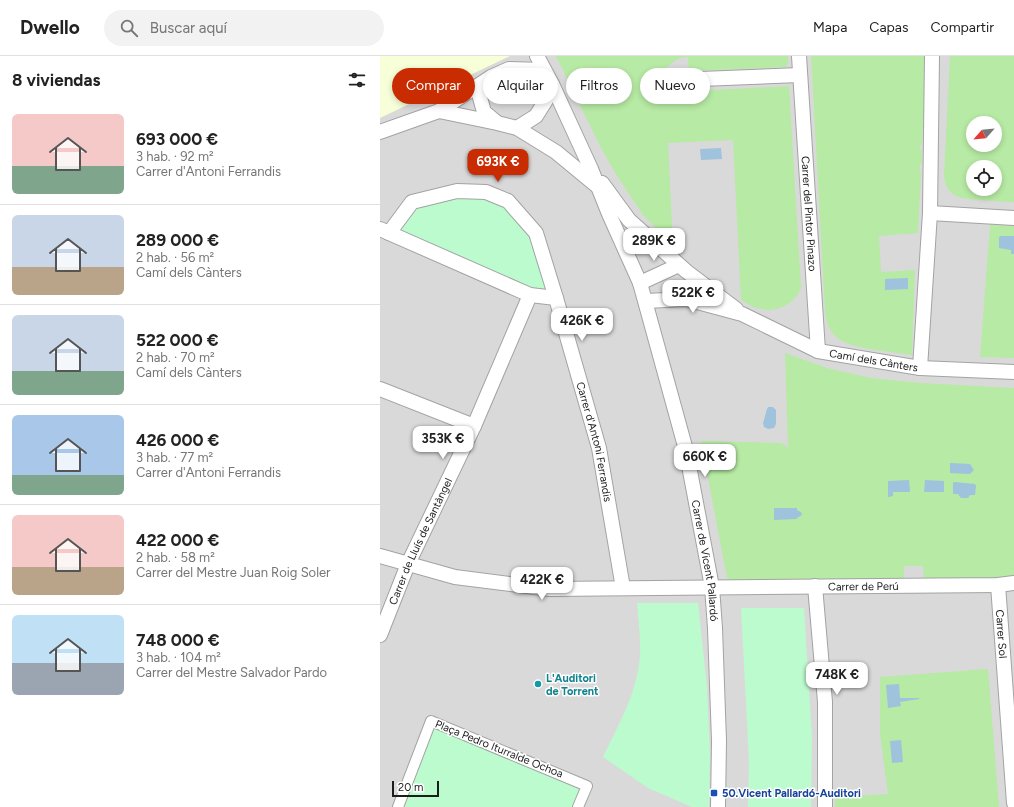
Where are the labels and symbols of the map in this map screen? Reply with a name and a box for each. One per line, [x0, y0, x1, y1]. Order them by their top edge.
north arrow [966, 116, 1002, 152]
pin: 693K € [465, 149, 531, 183]
street label: Carrer del Pintor Pinazo [799, 156, 819, 272]
pin: 289K € [621, 228, 687, 262]
pin: 522K € [660, 280, 726, 314]
pin: 426K € [549, 308, 615, 342]
street label: Camí dels Cànters [828, 346, 919, 374]
street label: Carrer d'Antoni Ferrandis [574, 380, 615, 503]
pin: 353K € [410, 426, 476, 460]
pin: 660K € [672, 444, 738, 478]
street label: Carrer de Lluís de Santàngel [386, 476, 455, 607]
street label: Carrer de Vicent Pallardó [689, 499, 721, 622]
pin: 422K € [509, 567, 575, 601]
street label: Carrer de Perú [828, 579, 899, 593]
street label: Carrer Sol [993, 609, 1010, 659]
pin: 748K € [804, 662, 870, 696]
place label: L'Auditori de Torrent [546, 672, 599, 698]
marker: L'Auditori de Torrent [533, 679, 543, 689]
street label: Plaça Pedro Iturralde Ochoa [433, 717, 565, 781]
scale bar [392, 779, 439, 798]
place label: 50.Vicent Pallardó-Auditori [722, 787, 861, 800]
marker: 50.Vicent Pallardó-Auditori [709, 788, 719, 798]

